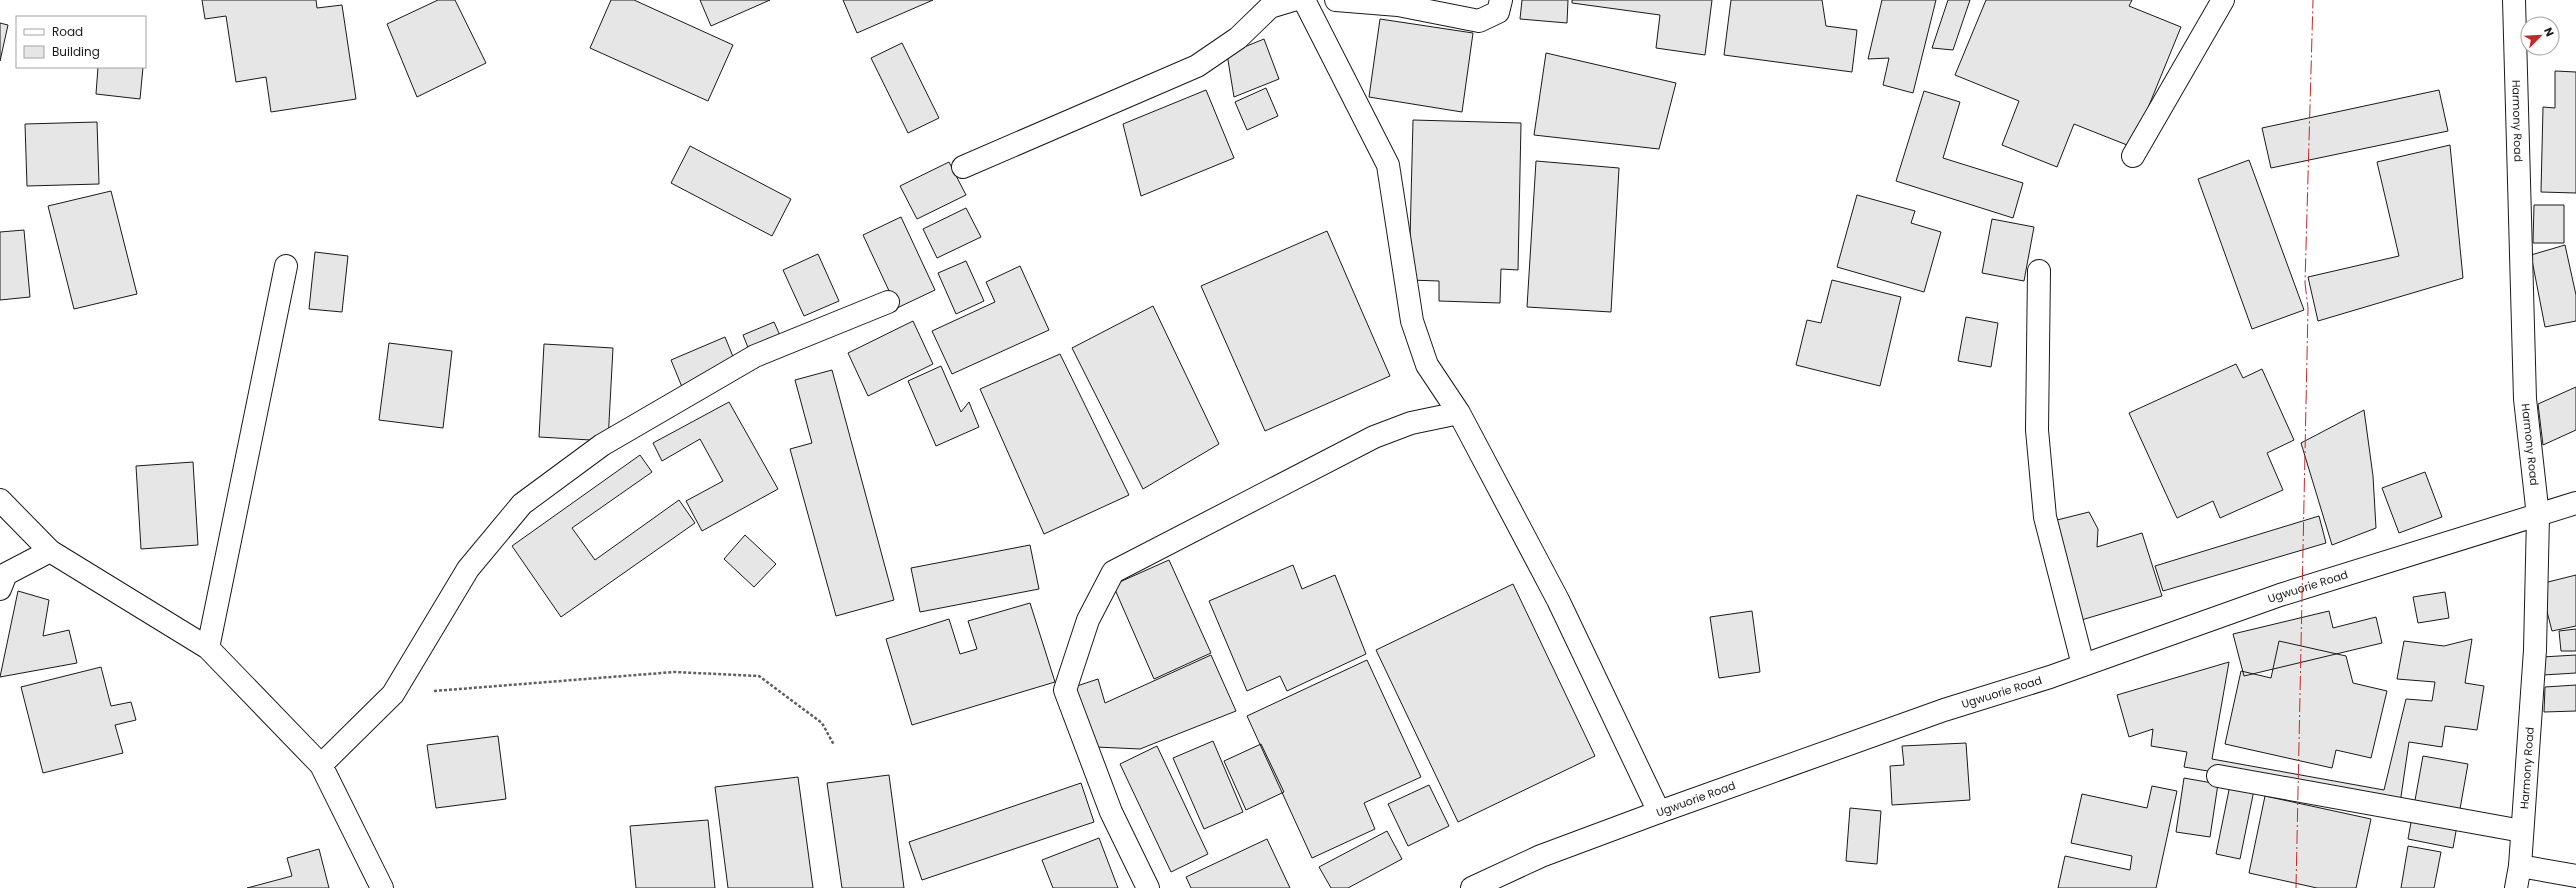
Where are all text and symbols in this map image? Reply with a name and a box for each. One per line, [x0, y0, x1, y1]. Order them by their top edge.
legend [16, 16, 146, 68]
north arrow [2520, 16, 2560, 56]
text: Road [52, 23, 83, 40]
text: N [2540, 25, 2558, 39]
text: Building [52, 43, 100, 60]
street label: Harmony Road [2508, 80, 2526, 162]
street label: Harmony Road [2518, 403, 2543, 486]
street label: Ugwuorie Road [2266, 566, 2350, 607]
street label: Ugwuorie Road [1959, 672, 2044, 712]
street label: Harmony Road [2516, 726, 2538, 810]
street label: Ugwuorie Road [1654, 777, 1738, 820]

